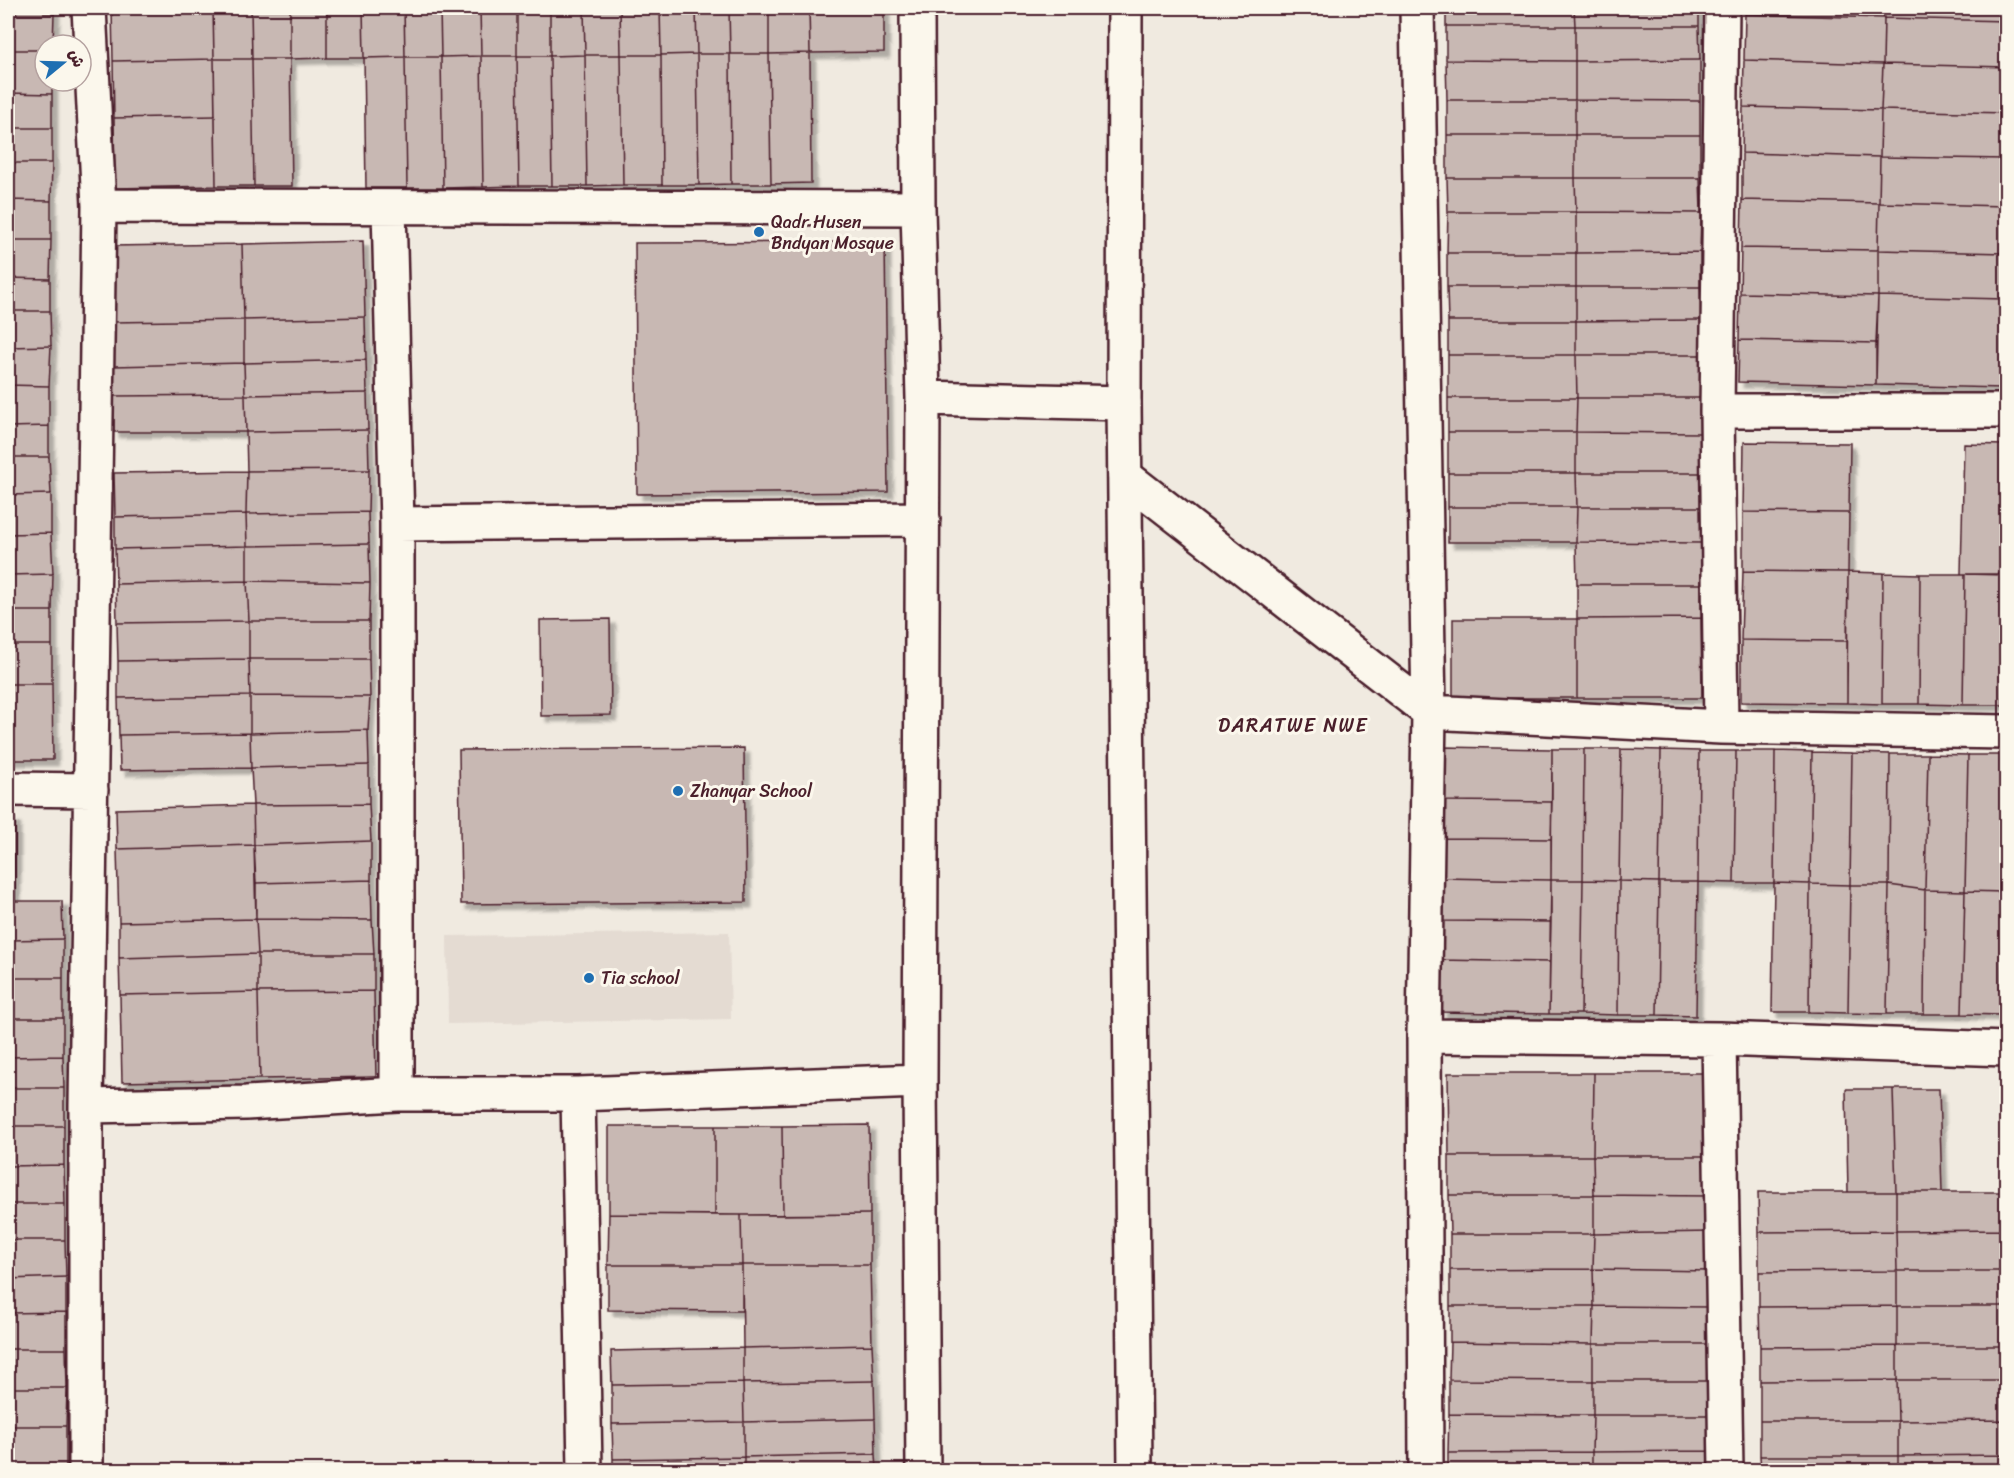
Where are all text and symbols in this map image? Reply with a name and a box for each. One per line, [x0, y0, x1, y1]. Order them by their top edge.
north arrow [33, 33, 93, 93]
text: ش [60, 45, 93, 71]
place label: Qadr Husen Bndyan Mosque [771, 206, 894, 259]
marker: Qadr Husen Bndyan Mosque [752, 225, 766, 239]
district label: DARATWE NWE [1218, 708, 1368, 743]
place label: Zhanyar School [690, 775, 813, 807]
marker: Zhanyar School [671, 784, 685, 798]
place label: Tia school [601, 962, 680, 994]
marker: Tia school [582, 971, 596, 985]

